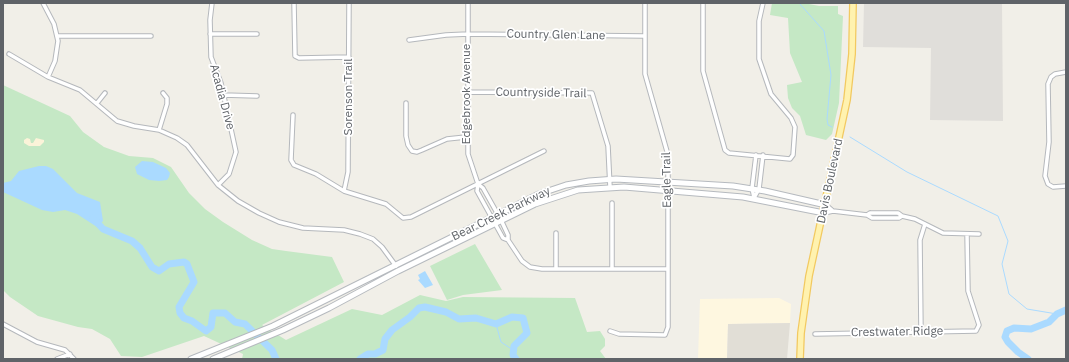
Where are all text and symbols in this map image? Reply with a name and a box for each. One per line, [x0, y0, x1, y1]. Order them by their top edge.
street label: Country Glen Lane [506, 27, 606, 43]
street label: Edgebrook Avenue [460, 44, 474, 144]
street label: Sorenson Trail [342, 58, 356, 136]
street label: Acadia Drive [206, 63, 238, 131]
street label: Countryside Trail [495, 85, 587, 101]
street label: Davis Boulevard [814, 137, 846, 225]
street label: Eagle Trail [659, 152, 675, 208]
street label: Bear Creek Parkway [449, 184, 553, 244]
street label: Crestwater Ridge [851, 324, 943, 340]

